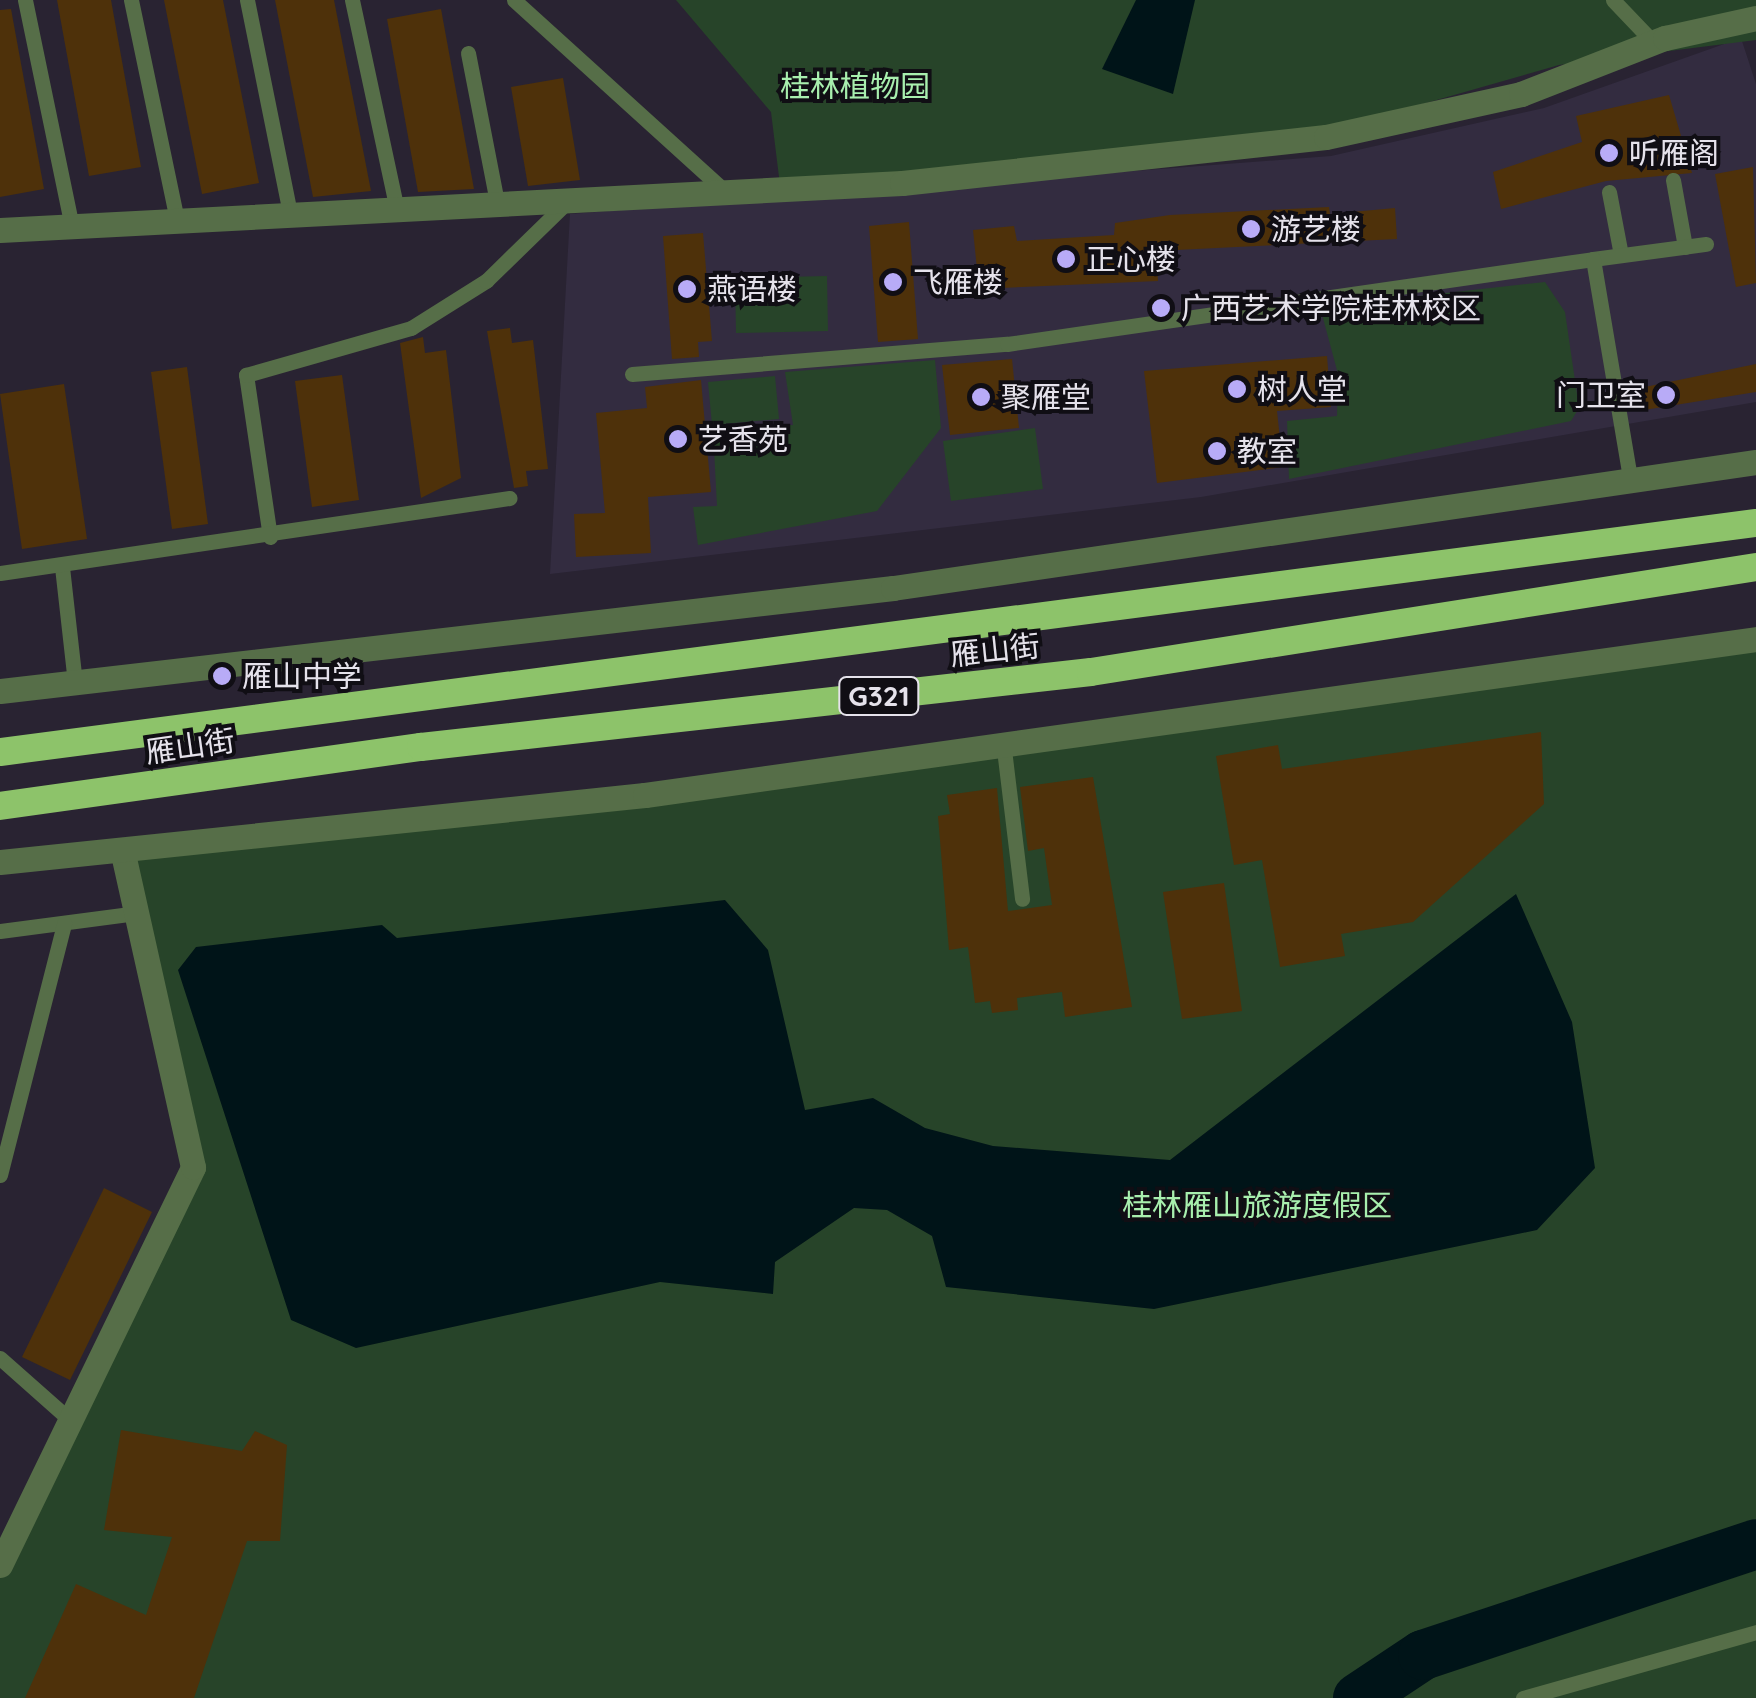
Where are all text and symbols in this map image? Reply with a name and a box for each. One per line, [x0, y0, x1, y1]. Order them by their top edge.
park label: 桂林植物园 [780, 68, 930, 104]
place label: 听雁阁 [1629, 135, 1719, 171]
marker: 听雁阁 [1598, 142, 1620, 164]
place label: 游艺楼 [1271, 211, 1361, 247]
marker: 游艺楼 [1240, 218, 1262, 240]
place label: 正心楼 [1086, 241, 1176, 277]
marker: 正心楼 [1055, 248, 1077, 270]
place label: 飞雁楼 [913, 264, 1003, 300]
place label: 燕语楼 [707, 271, 797, 307]
marker: 飞雁楼 [882, 271, 904, 293]
marker: 燕语楼 [676, 278, 698, 300]
place label: 广西艺术学院桂林校区 [1181, 290, 1481, 326]
marker: 广西艺术学院桂林校区 [1150, 297, 1172, 319]
place label: 树人堂 [1257, 371, 1347, 407]
place label: 门卫室 [1556, 377, 1646, 413]
marker: 树人堂 [1226, 378, 1248, 400]
place label: 聚雁堂 [1001, 379, 1091, 415]
marker: 门卫室 [1655, 384, 1677, 406]
marker: 聚雁堂 [970, 386, 992, 408]
place label: 艺香苑 [698, 421, 788, 457]
marker: 艺香苑 [667, 428, 689, 450]
place label: 教室 [1237, 433, 1297, 469]
marker: 教室 [1206, 440, 1228, 462]
street label: 雁山街 [948, 627, 1042, 673]
place label: 雁山中学 [242, 658, 362, 694]
marker: 雁山中学 [211, 665, 233, 687]
road number: G321 [836, 673, 922, 719]
street label: 雁山街 [143, 722, 237, 770]
park label: 桂林雁山旅游度假区 [1122, 1187, 1392, 1223]

